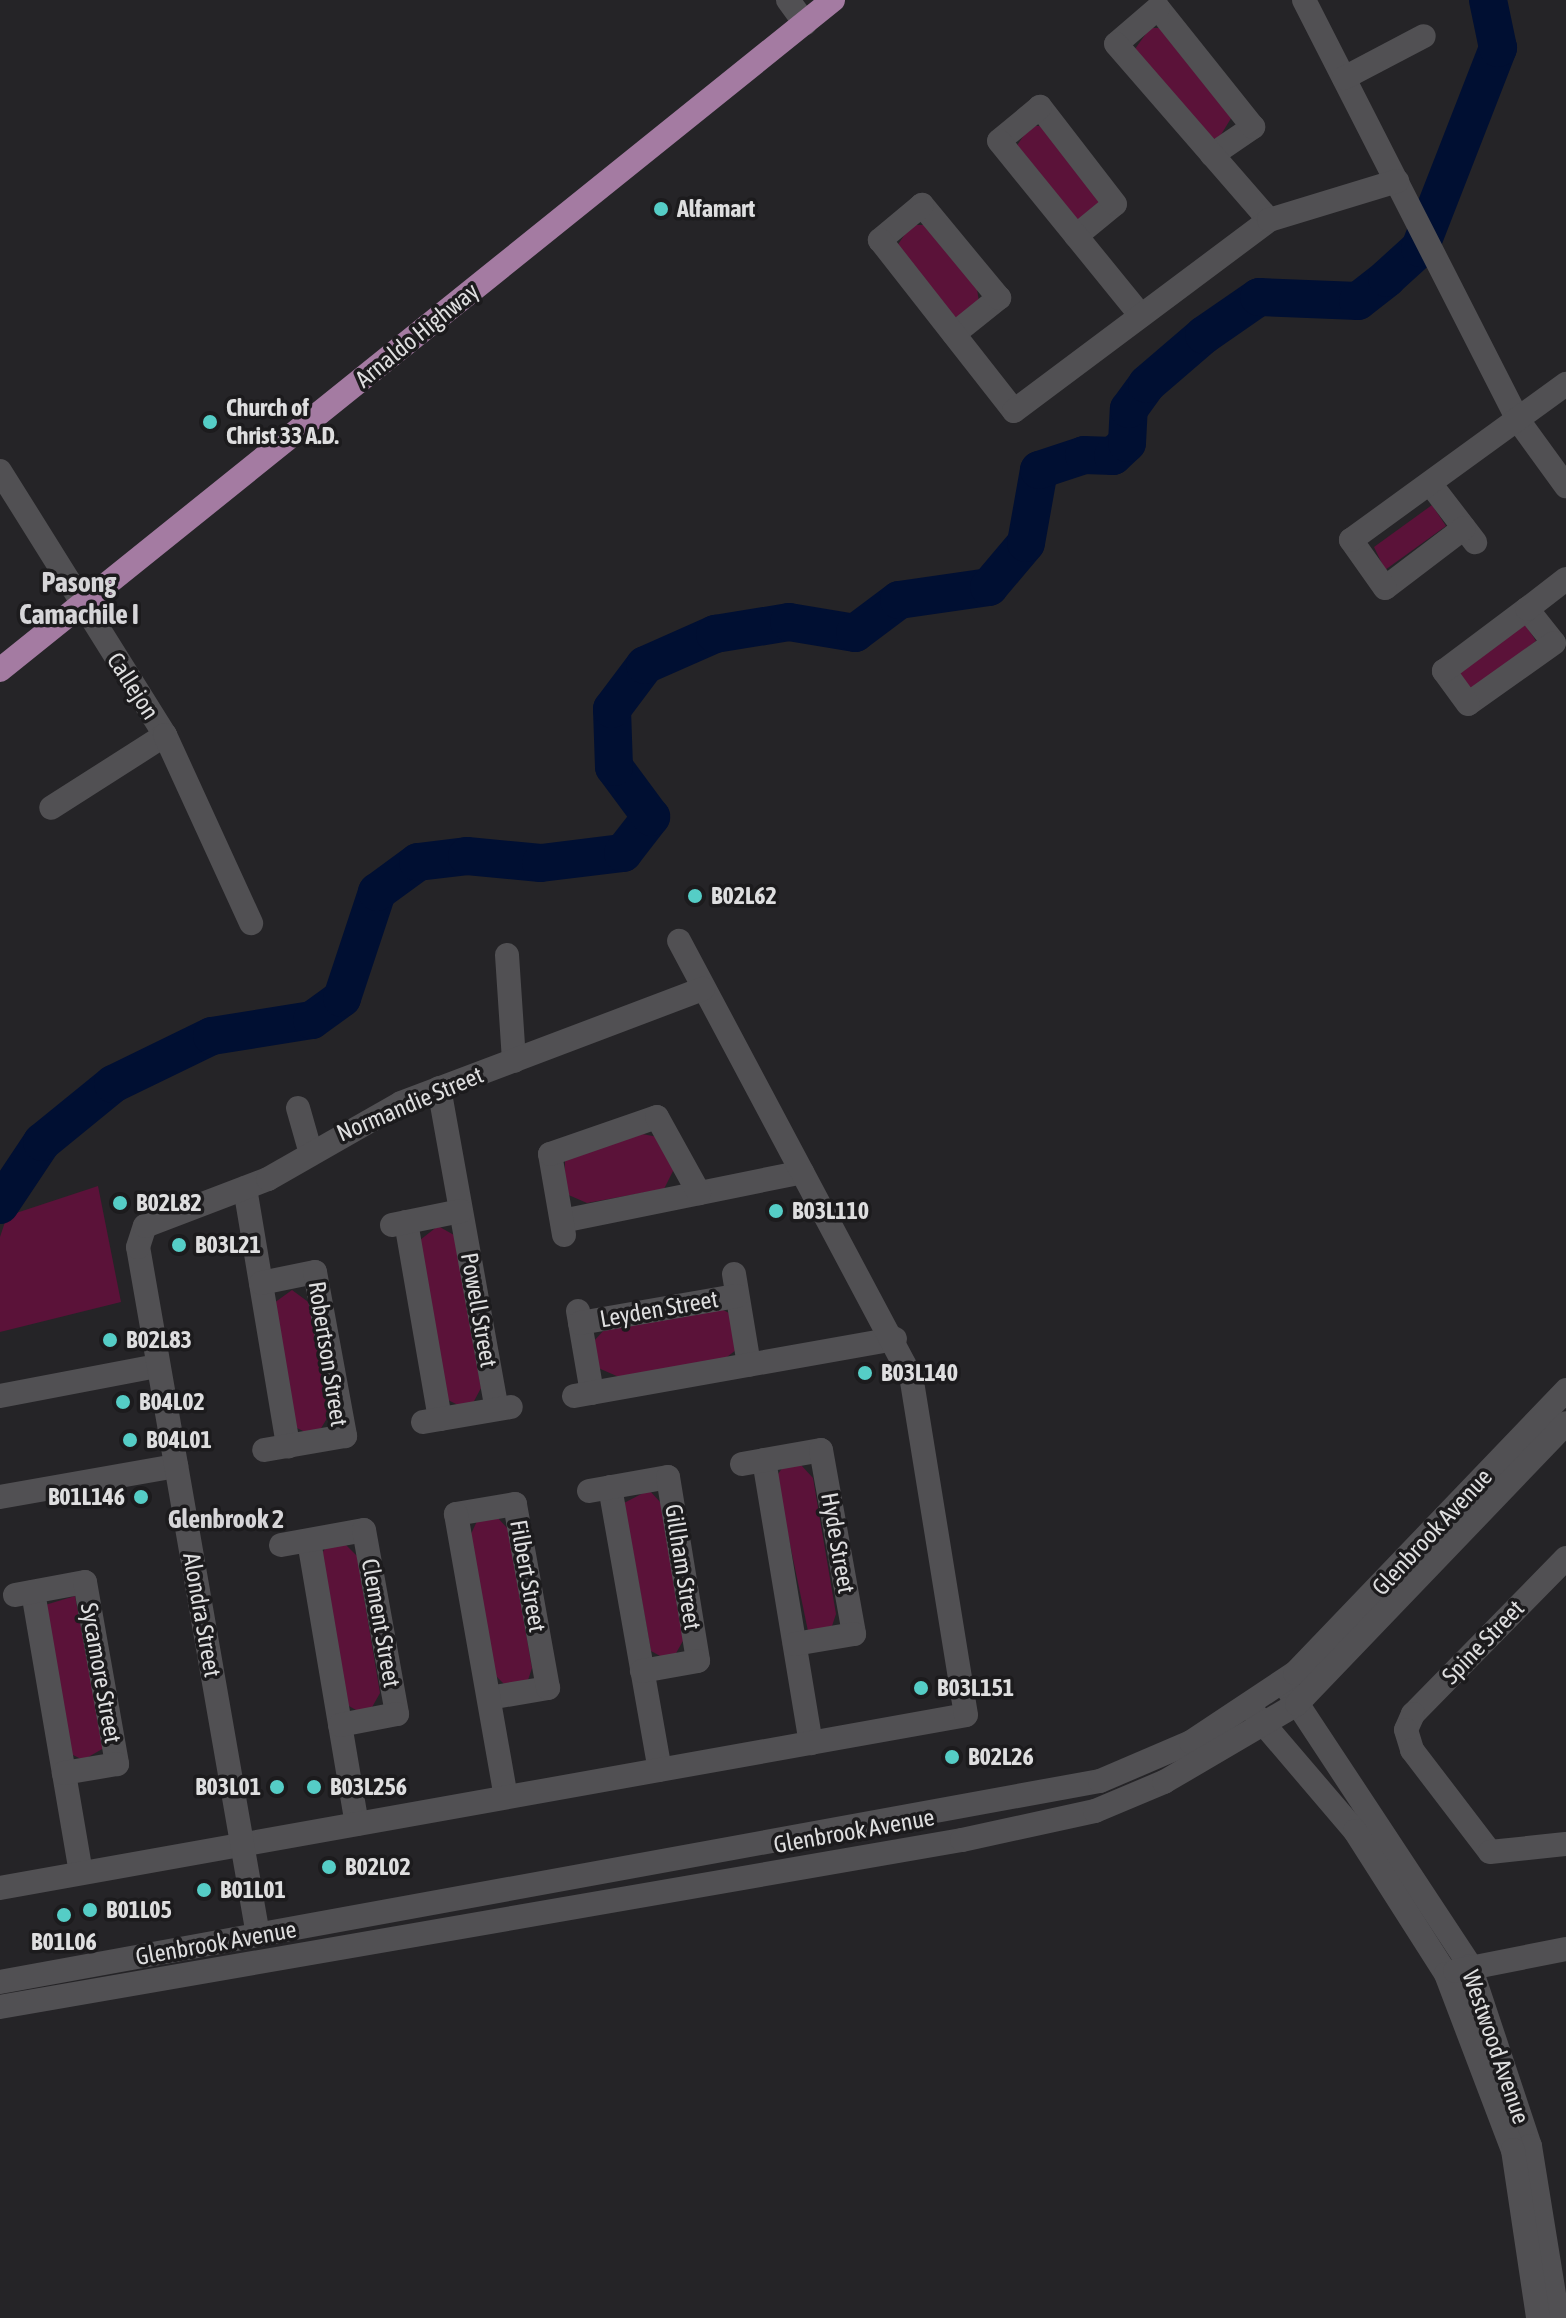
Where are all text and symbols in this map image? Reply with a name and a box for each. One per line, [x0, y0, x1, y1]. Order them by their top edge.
place label: Alfamart [677, 195, 755, 223]
marker: Alfamart [652, 200, 670, 218]
street label: Arnaldo Highway [350, 277, 484, 393]
place label: Church of Christ 33 A.D. [226, 394, 339, 450]
marker: Church of Christ 33 A.D. [201, 413, 219, 431]
district label: Pasong Camachile I [19, 565, 139, 631]
street label: Callejon [101, 647, 165, 725]
place label: B02L62 [711, 882, 777, 910]
marker: B02L62 [686, 887, 704, 905]
street label: Normandie Street [332, 1060, 488, 1148]
place label: B02L82 [136, 1189, 202, 1217]
marker: B02L82 [111, 1194, 129, 1212]
place label: B03L110 [792, 1197, 869, 1225]
marker: B03L110 [767, 1202, 785, 1220]
place label: B03L21 [195, 1231, 261, 1259]
marker: B03L21 [170, 1236, 188, 1254]
street label: Powell Street [455, 1250, 503, 1370]
street label: Robertson Street [302, 1279, 354, 1429]
street label: Leyden Street [598, 1284, 720, 1334]
place label: B02L83 [126, 1326, 192, 1354]
marker: B02L83 [101, 1331, 119, 1349]
place label: B03L140 [881, 1359, 958, 1387]
marker: B03L140 [856, 1364, 874, 1382]
place label: B04L02 [139, 1388, 205, 1416]
marker: B04L02 [114, 1393, 132, 1411]
place label: B04L01 [146, 1426, 212, 1454]
marker: B04L01 [121, 1431, 139, 1449]
street label: Glenbrook Avenue [1366, 1463, 1498, 1601]
place label: B01L146 [48, 1483, 125, 1511]
marker: B01L146 [132, 1488, 150, 1506]
street label: Hyde Street [815, 1490, 861, 1596]
street label: Gillham Street [659, 1502, 707, 1632]
district label: Glenbrook 2 [168, 1504, 284, 1536]
street label: Filbert Street [504, 1518, 552, 1634]
street label: Alondra Street [177, 1551, 227, 1679]
street label: Clement Street [355, 1556, 407, 1690]
street label: Spine Street [1436, 1594, 1530, 1690]
street label: Sycamore Street [74, 1601, 128, 1745]
place label: B03L151 [937, 1674, 1014, 1702]
marker: B03L151 [912, 1679, 930, 1697]
place label: B02L26 [968, 1743, 1034, 1771]
marker: B02L26 [943, 1748, 961, 1766]
place label: B03L01 [195, 1773, 261, 1801]
place label: B03L256 [330, 1773, 407, 1801]
marker: B03L01 [268, 1778, 286, 1796]
marker: B03L256 [305, 1778, 323, 1796]
street label: Glenbrook Avenue [771, 1803, 937, 1859]
place label: B02L02 [345, 1853, 411, 1881]
marker: B02L02 [320, 1858, 338, 1876]
place label: B01L01 [220, 1876, 286, 1904]
marker: B01L01 [195, 1881, 213, 1899]
place label: B01L05 [106, 1896, 172, 1924]
marker: B01L05 [81, 1901, 99, 1919]
marker: B01L06 [55, 1906, 73, 1924]
street label: Glenbrook Avenue [133, 1915, 299, 1971]
place label: B01L06 [31, 1928, 97, 1956]
street label: Westwood Avenue [1456, 1966, 1536, 2128]

